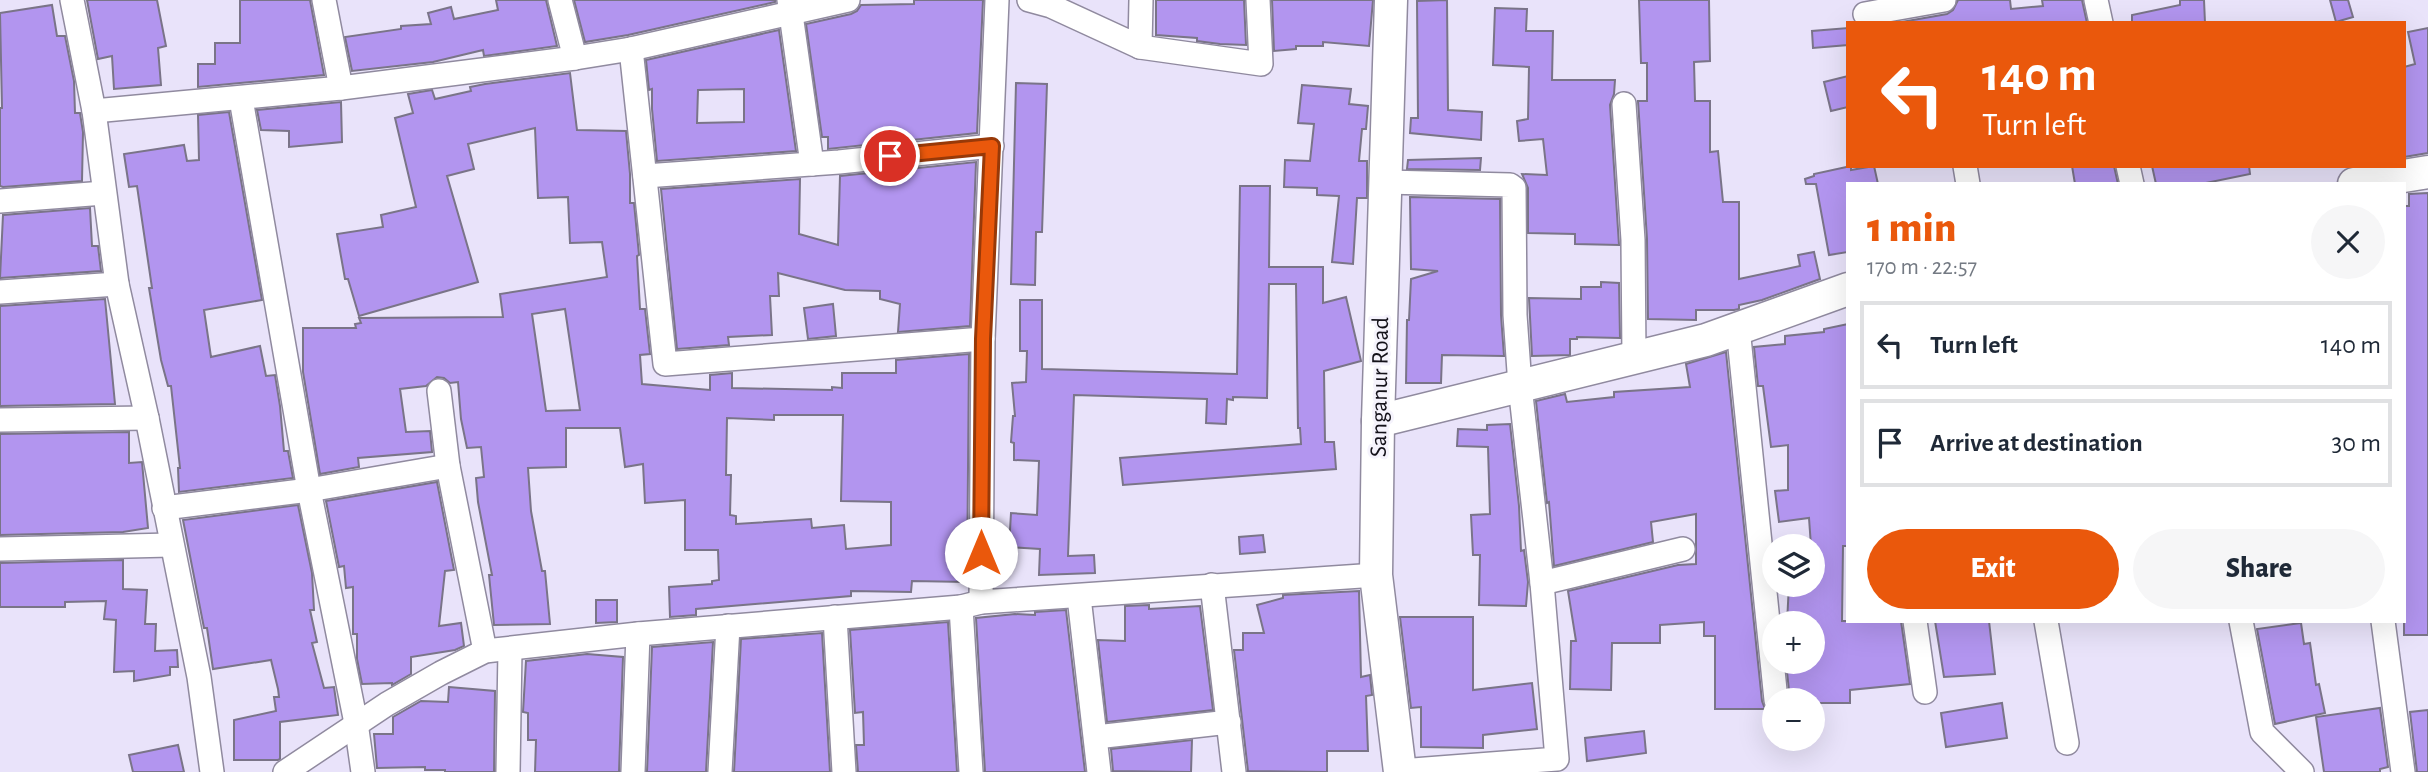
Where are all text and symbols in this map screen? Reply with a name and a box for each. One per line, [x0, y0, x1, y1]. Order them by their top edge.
icon: left [1867, 49, 1958, 140]
text: 140 m [1982, 51, 2097, 100]
text: Turn left [1982, 109, 2086, 141]
pin [860, 126, 920, 186]
icon: arrive [871, 137, 909, 175]
button: close [2311, 205, 2385, 279]
text: 1 min [1867, 207, 1956, 249]
text: 170 m · 22:57 [1867, 256, 1977, 279]
street label: Sanganur Road [1367, 317, 1393, 457]
icon: left [1871, 326, 1909, 364]
text: Turn left [1930, 332, 2018, 358]
text: 140 m [2321, 332, 2381, 358]
icon: arrive [1871, 424, 1909, 462]
text: Arrive at destination [1930, 430, 2143, 456]
text: 30 m [2331, 430, 2381, 456]
position arrow [944, 516, 1018, 590]
button: Exit [1867, 529, 2119, 609]
button: Share [2133, 529, 2385, 609]
map controls [1762, 534, 1825, 751]
button: layers [1762, 534, 1825, 597]
button: + [1762, 611, 1825, 674]
button: − [1762, 688, 1825, 751]

